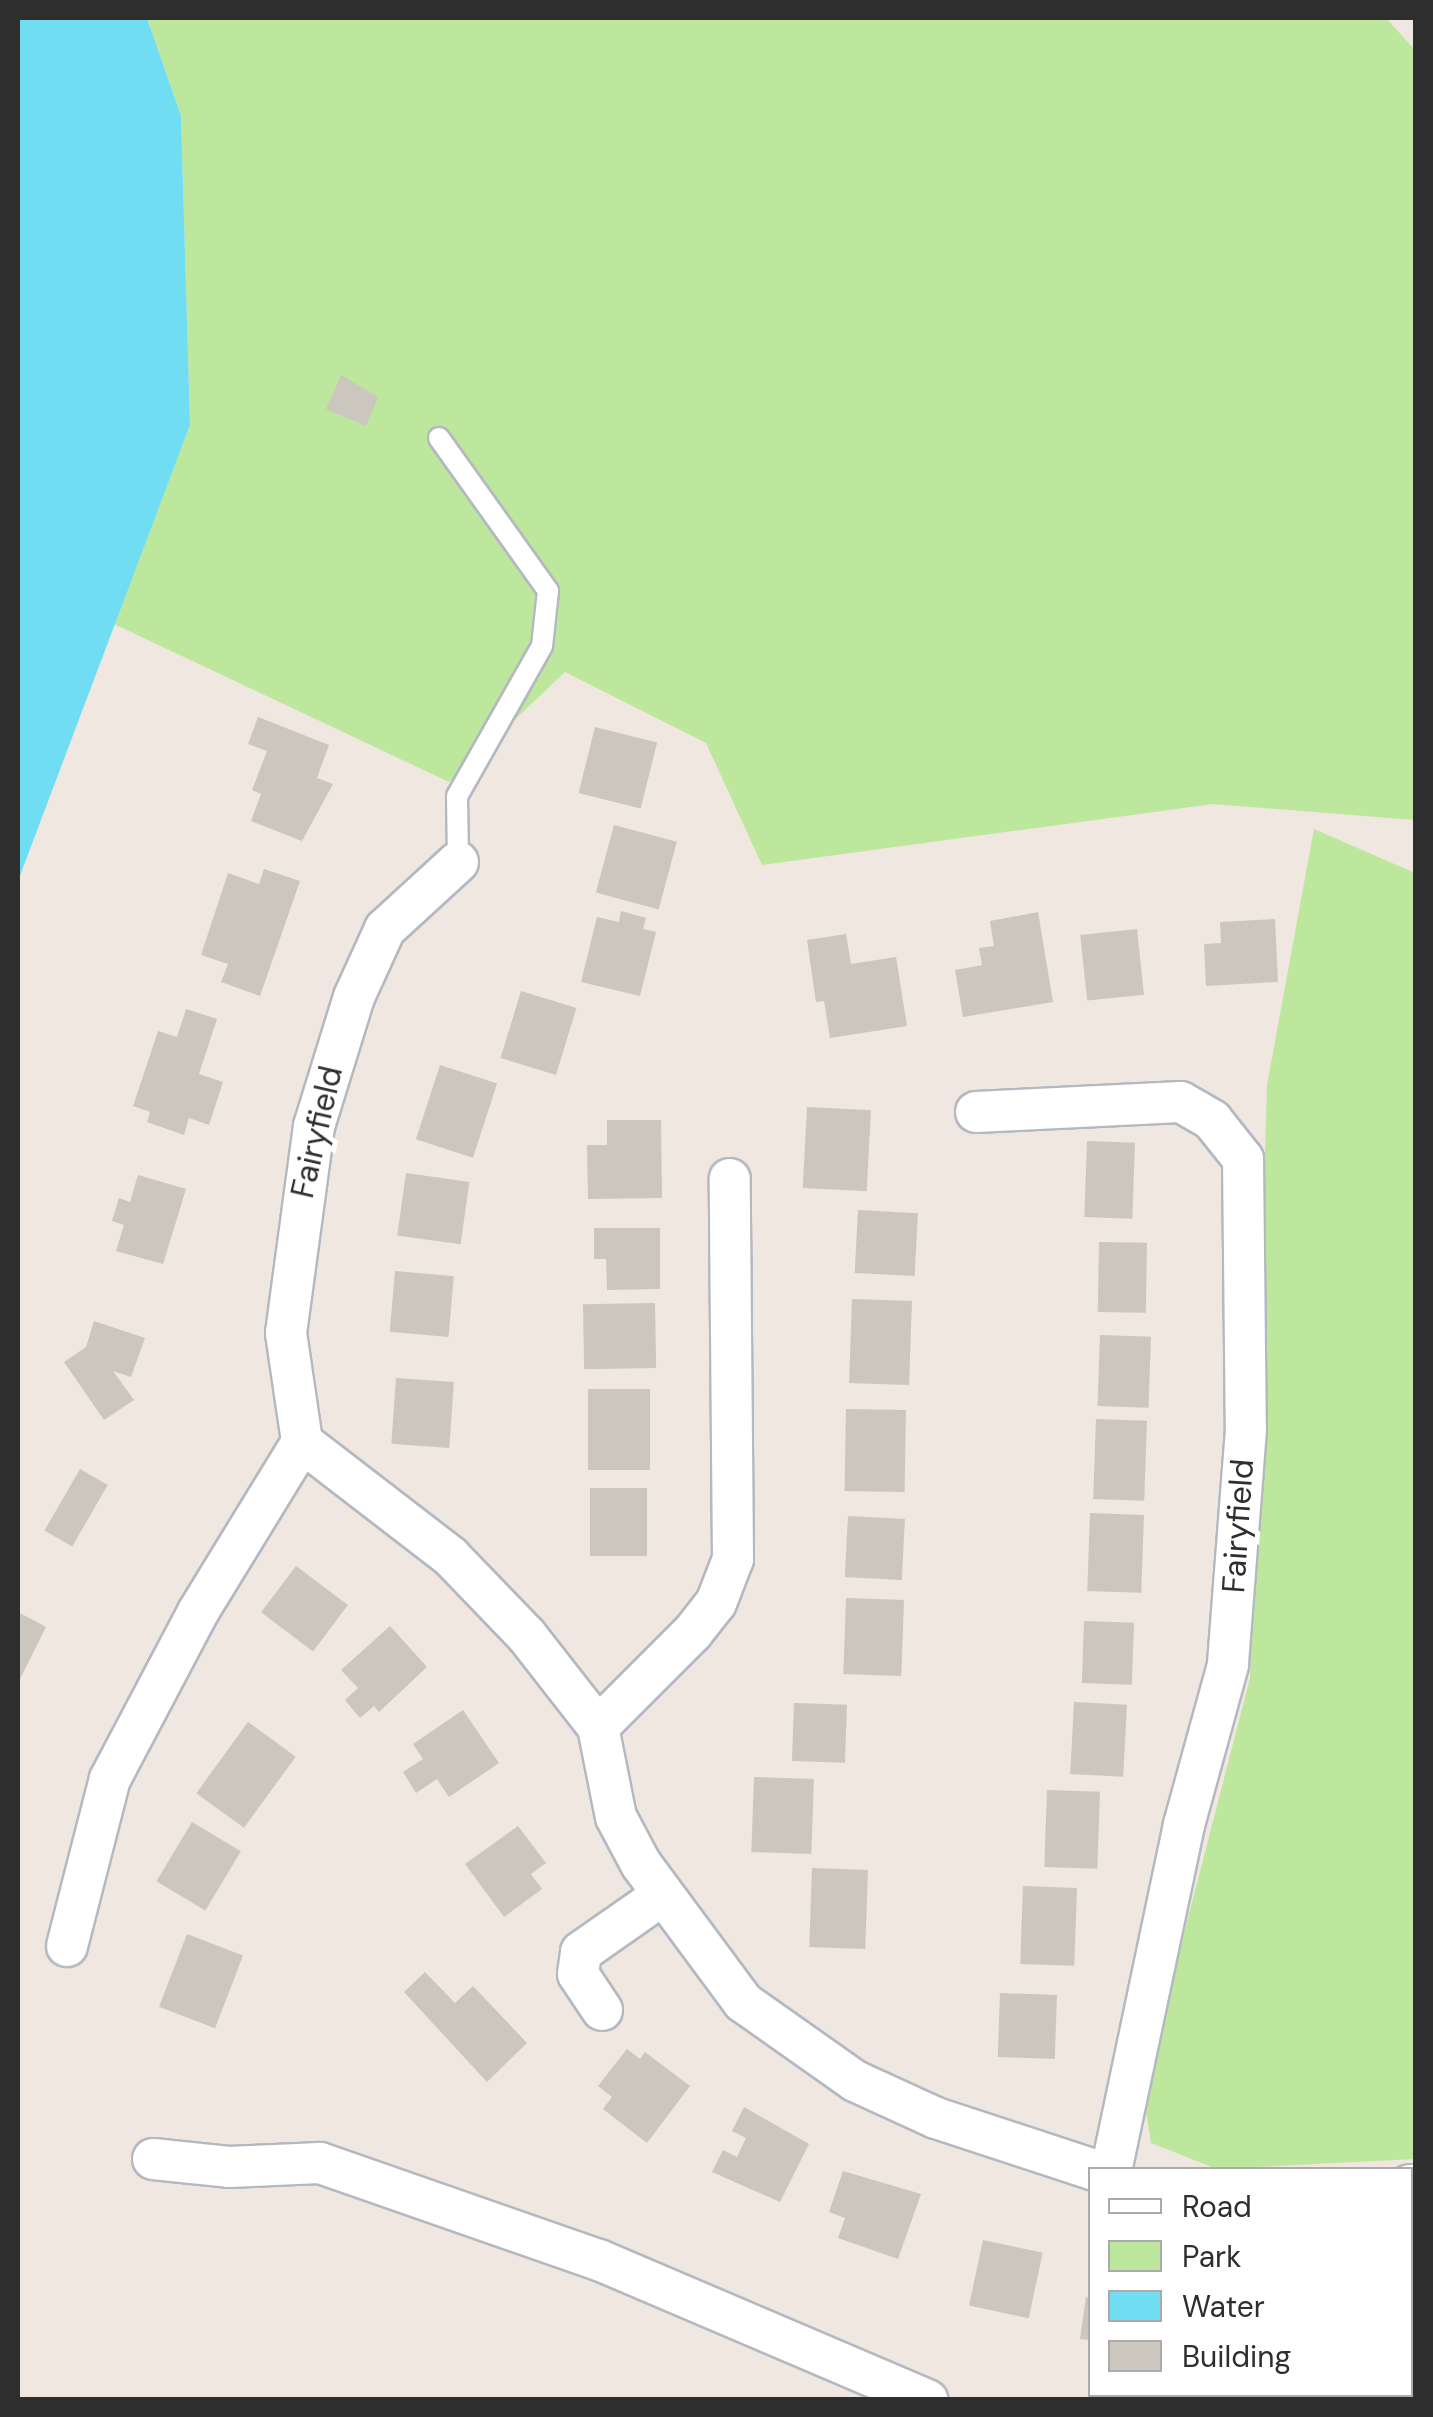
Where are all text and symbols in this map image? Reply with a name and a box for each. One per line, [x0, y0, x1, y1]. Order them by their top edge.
street label: Fairyfield [283, 1062, 351, 1202]
street label: Fairyfield [1214, 1458, 1262, 1594]
legend [1088, 2167, 1413, 2397]
text: Road [1182, 2187, 1252, 2226]
text: Park [1182, 2237, 1241, 2276]
text: Water [1182, 2287, 1265, 2326]
text: Building [1182, 2337, 1291, 2376]

